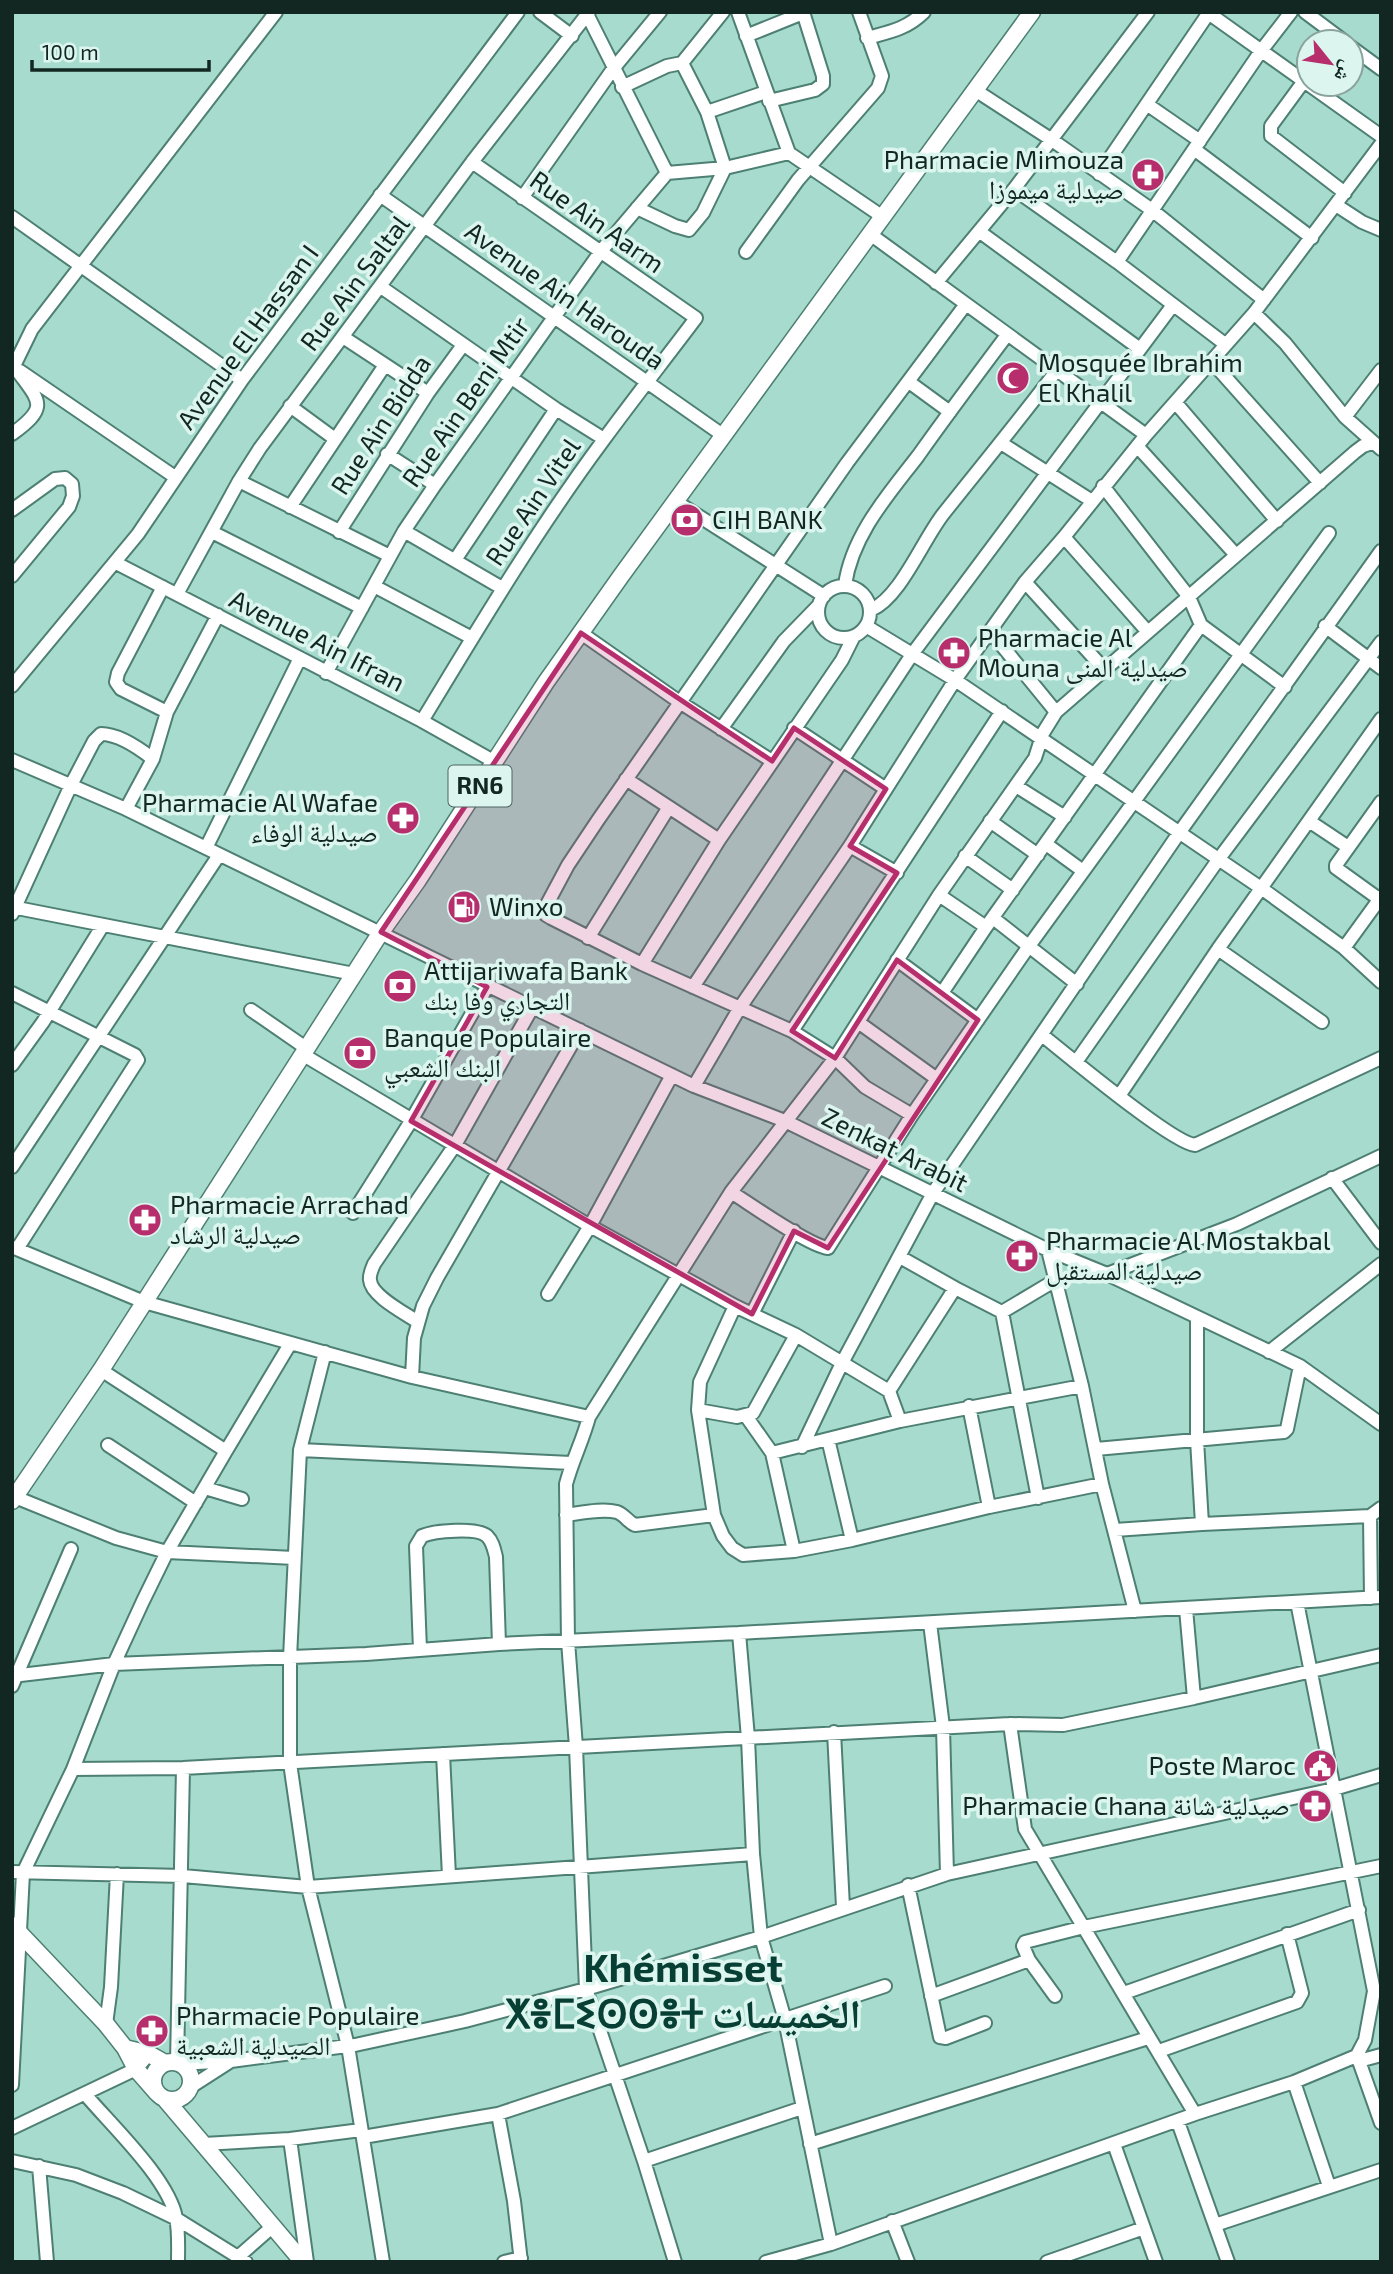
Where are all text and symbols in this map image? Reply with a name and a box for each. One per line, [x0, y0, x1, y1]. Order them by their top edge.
scale bar [32, 28, 208, 72]
north arrow [1295, 28, 1365, 98]
text: 100 m [42, 39, 99, 64]
text: ش [1329, 57, 1360, 86]
place label: Pharmacie Mimouza صيدلية ميموزا [884, 143, 1124, 205]
pharmacy icon: Pharmacie Mimouza صيدلية ميموزا [1129, 156, 1167, 194]
street label: Rue Ain Aarm [525, 163, 671, 278]
street label: Rue Ain Saltal [293, 208, 415, 356]
street label: Avenue Ain Harouda [460, 214, 672, 375]
street label: Avenue El Hassan I [169, 238, 324, 434]
street label: Rue Ain Beni Mtir [395, 310, 535, 492]
place label: Mosquée Ibrahim El Khalil [1038, 346, 1243, 407]
street label: Rue Ain Bidda [323, 349, 436, 500]
mosque icon: Mosquée Ibrahim El Khalil [994, 359, 1032, 397]
street label: Rue Ain Vitel [478, 431, 586, 571]
bank icon: CIH BANK [668, 501, 706, 539]
place label: CIH BANK [712, 503, 823, 534]
street label: Avenue Ain Ifran [225, 582, 410, 697]
place label: Pharmacie Al Mouna صيدلية المنى [978, 621, 1188, 684]
pharmacy icon: Pharmacie Al Mouna صيدلية المنى [935, 634, 973, 672]
road number: RN6 [448, 766, 512, 806]
place label: Pharmacie Al Wafae صيدلية الوفاء [142, 786, 378, 848]
pharmacy icon: Pharmacie Al Wafae صيدلية الوفاء [384, 799, 422, 837]
fuel station icon: Winxo [445, 888, 483, 926]
place label: Winxo [489, 890, 563, 921]
place label: Attijariwafa Bank التجاري وفا بنك [424, 954, 628, 1022]
bank icon: Attijariwafa Bank التجاري وفا بنك [381, 967, 419, 1005]
place label: Banque Populaire البنك الشعبي [384, 1021, 591, 1089]
bank icon: Banque Populaire البنك الشعبي [341, 1034, 379, 1072]
street label: Zenkat Arabit [818, 1100, 974, 1197]
place label: Pharmacie Arrachad صيدلية الرشاد [170, 1188, 409, 1250]
pharmacy icon: Pharmacie Arrachad صيدلية الرشاد [126, 1201, 164, 1239]
place label: Pharmacie Al Mostakbal صيدلية المستقبل [1046, 1224, 1331, 1287]
pharmacy icon: Pharmacie Al Mostakbal صيدلية المستقبل [1003, 1237, 1041, 1275]
public building icon: Poste Maroc [1301, 1747, 1339, 1785]
place label: Poste Maroc [1149, 1749, 1296, 1780]
pharmacy icon: Pharmacie Chana صيدلية شانة [1296, 1787, 1334, 1825]
place label: Pharmacie Chana صيدلية شانة [962, 1789, 1290, 1820]
district label: Khémisset ⵅⴻⵎⵉⵙⵙⴻⵜ الخميسات [505, 1942, 861, 2037]
place label: Pharmacie Populaire الصيدلية الشعبية [176, 1999, 419, 2061]
pharmacy icon: Pharmacie Populaire الصيدلية الشعبية [133, 2012, 171, 2050]

